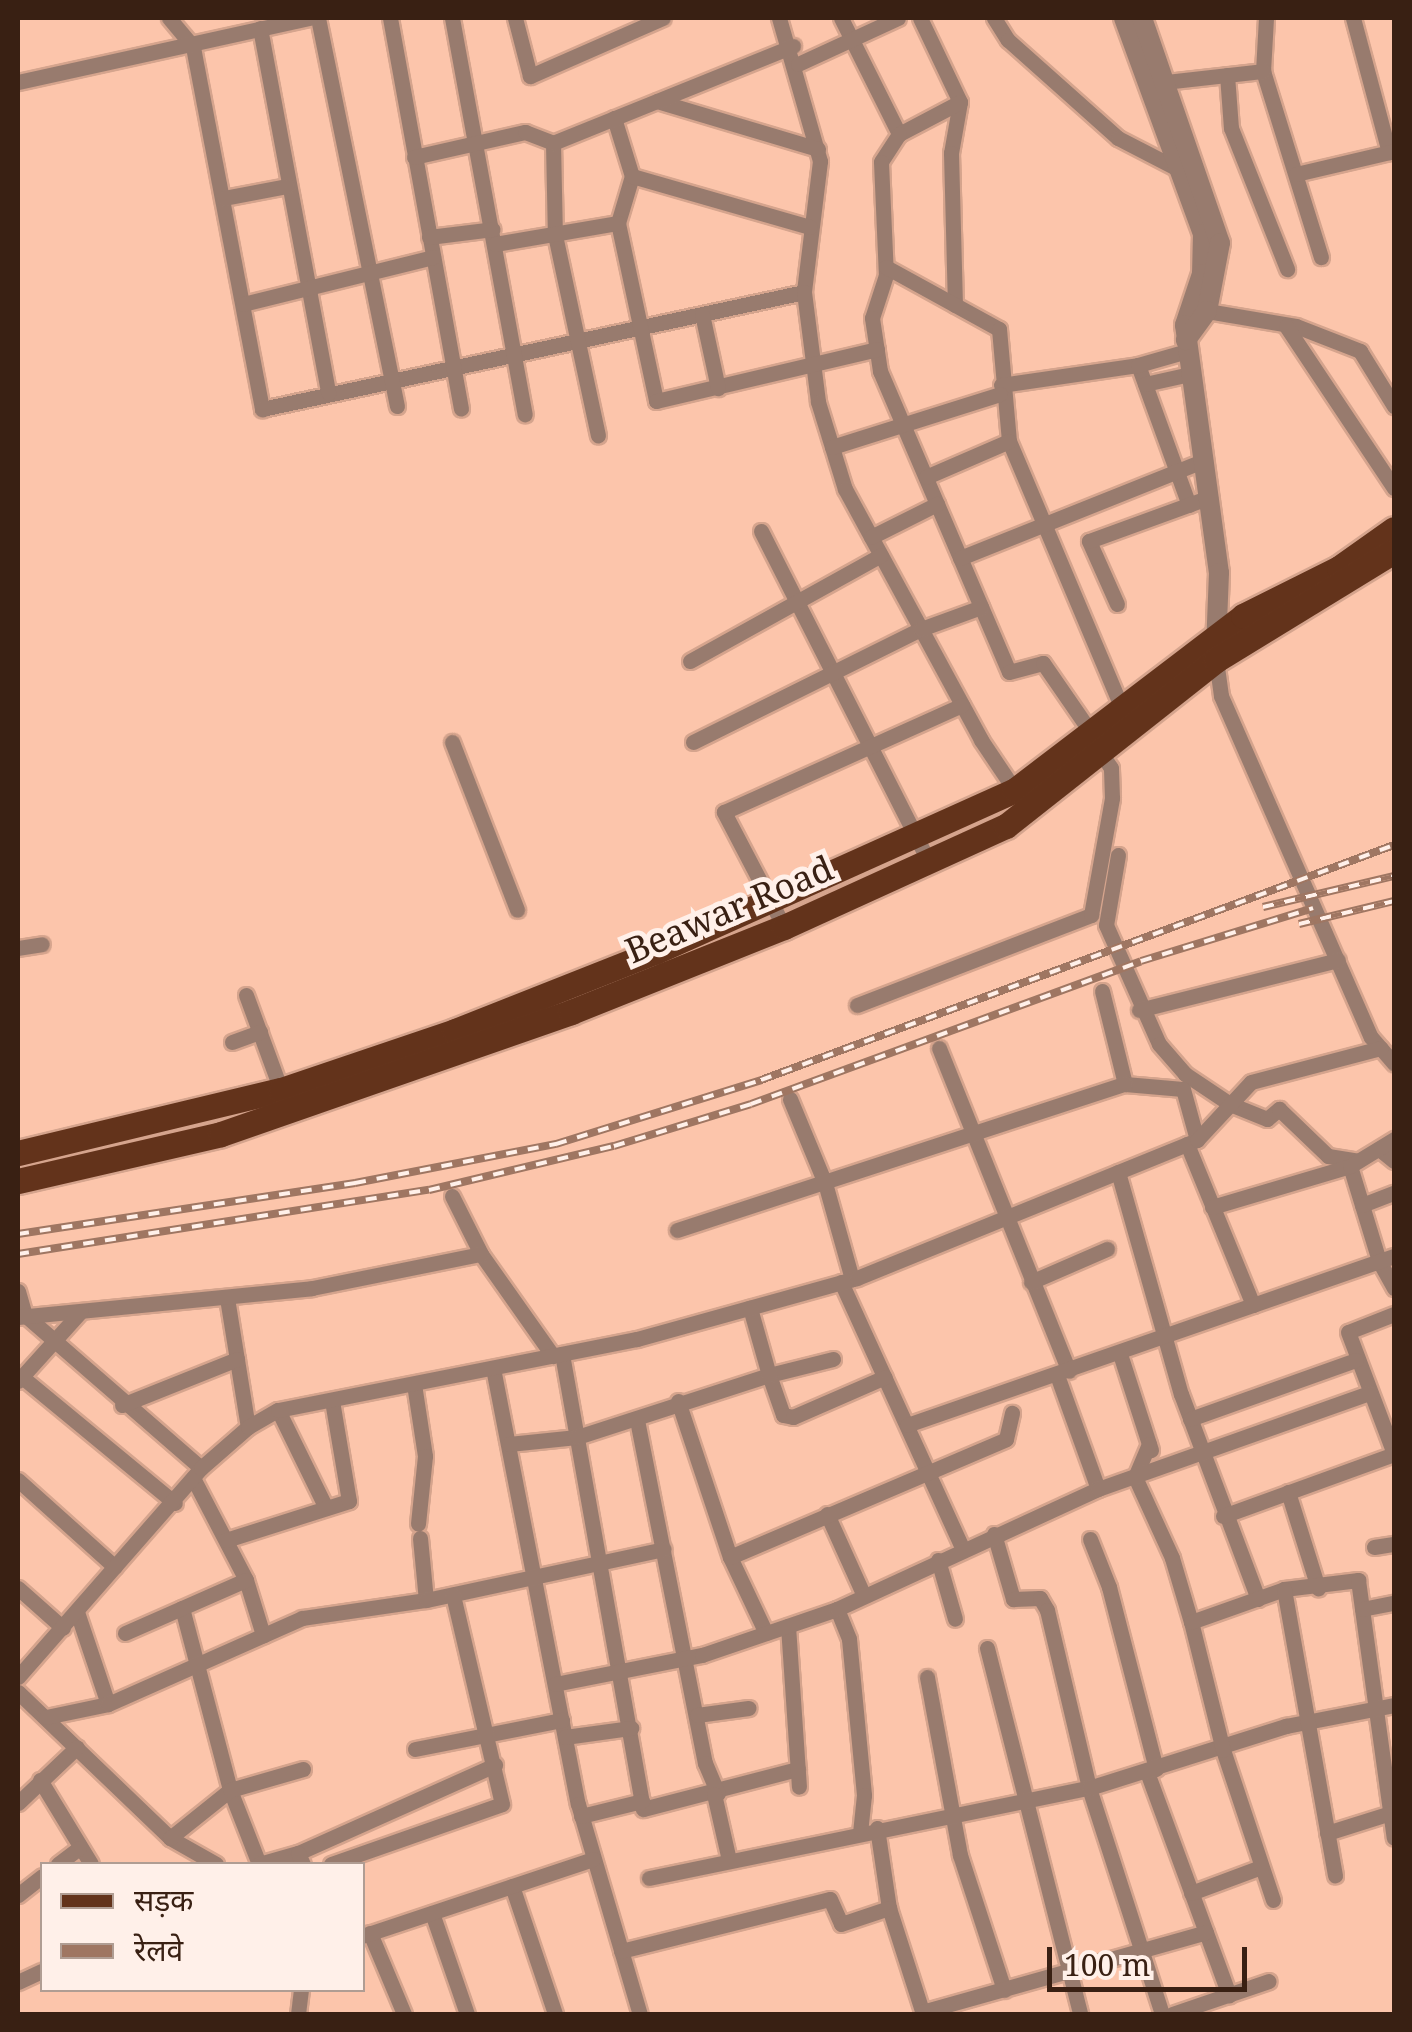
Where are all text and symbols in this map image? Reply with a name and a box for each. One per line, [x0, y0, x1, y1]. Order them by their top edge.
street label: Beawar Road [619, 846, 839, 972]
legend [40, 1862, 365, 1992]
text: सड़क [134, 1879, 193, 1920]
scale bar [1052, 1927, 1252, 1989]
text: रेलवे [134, 1929, 183, 1970]
text: 100 m [1064, 1944, 1150, 1985]

